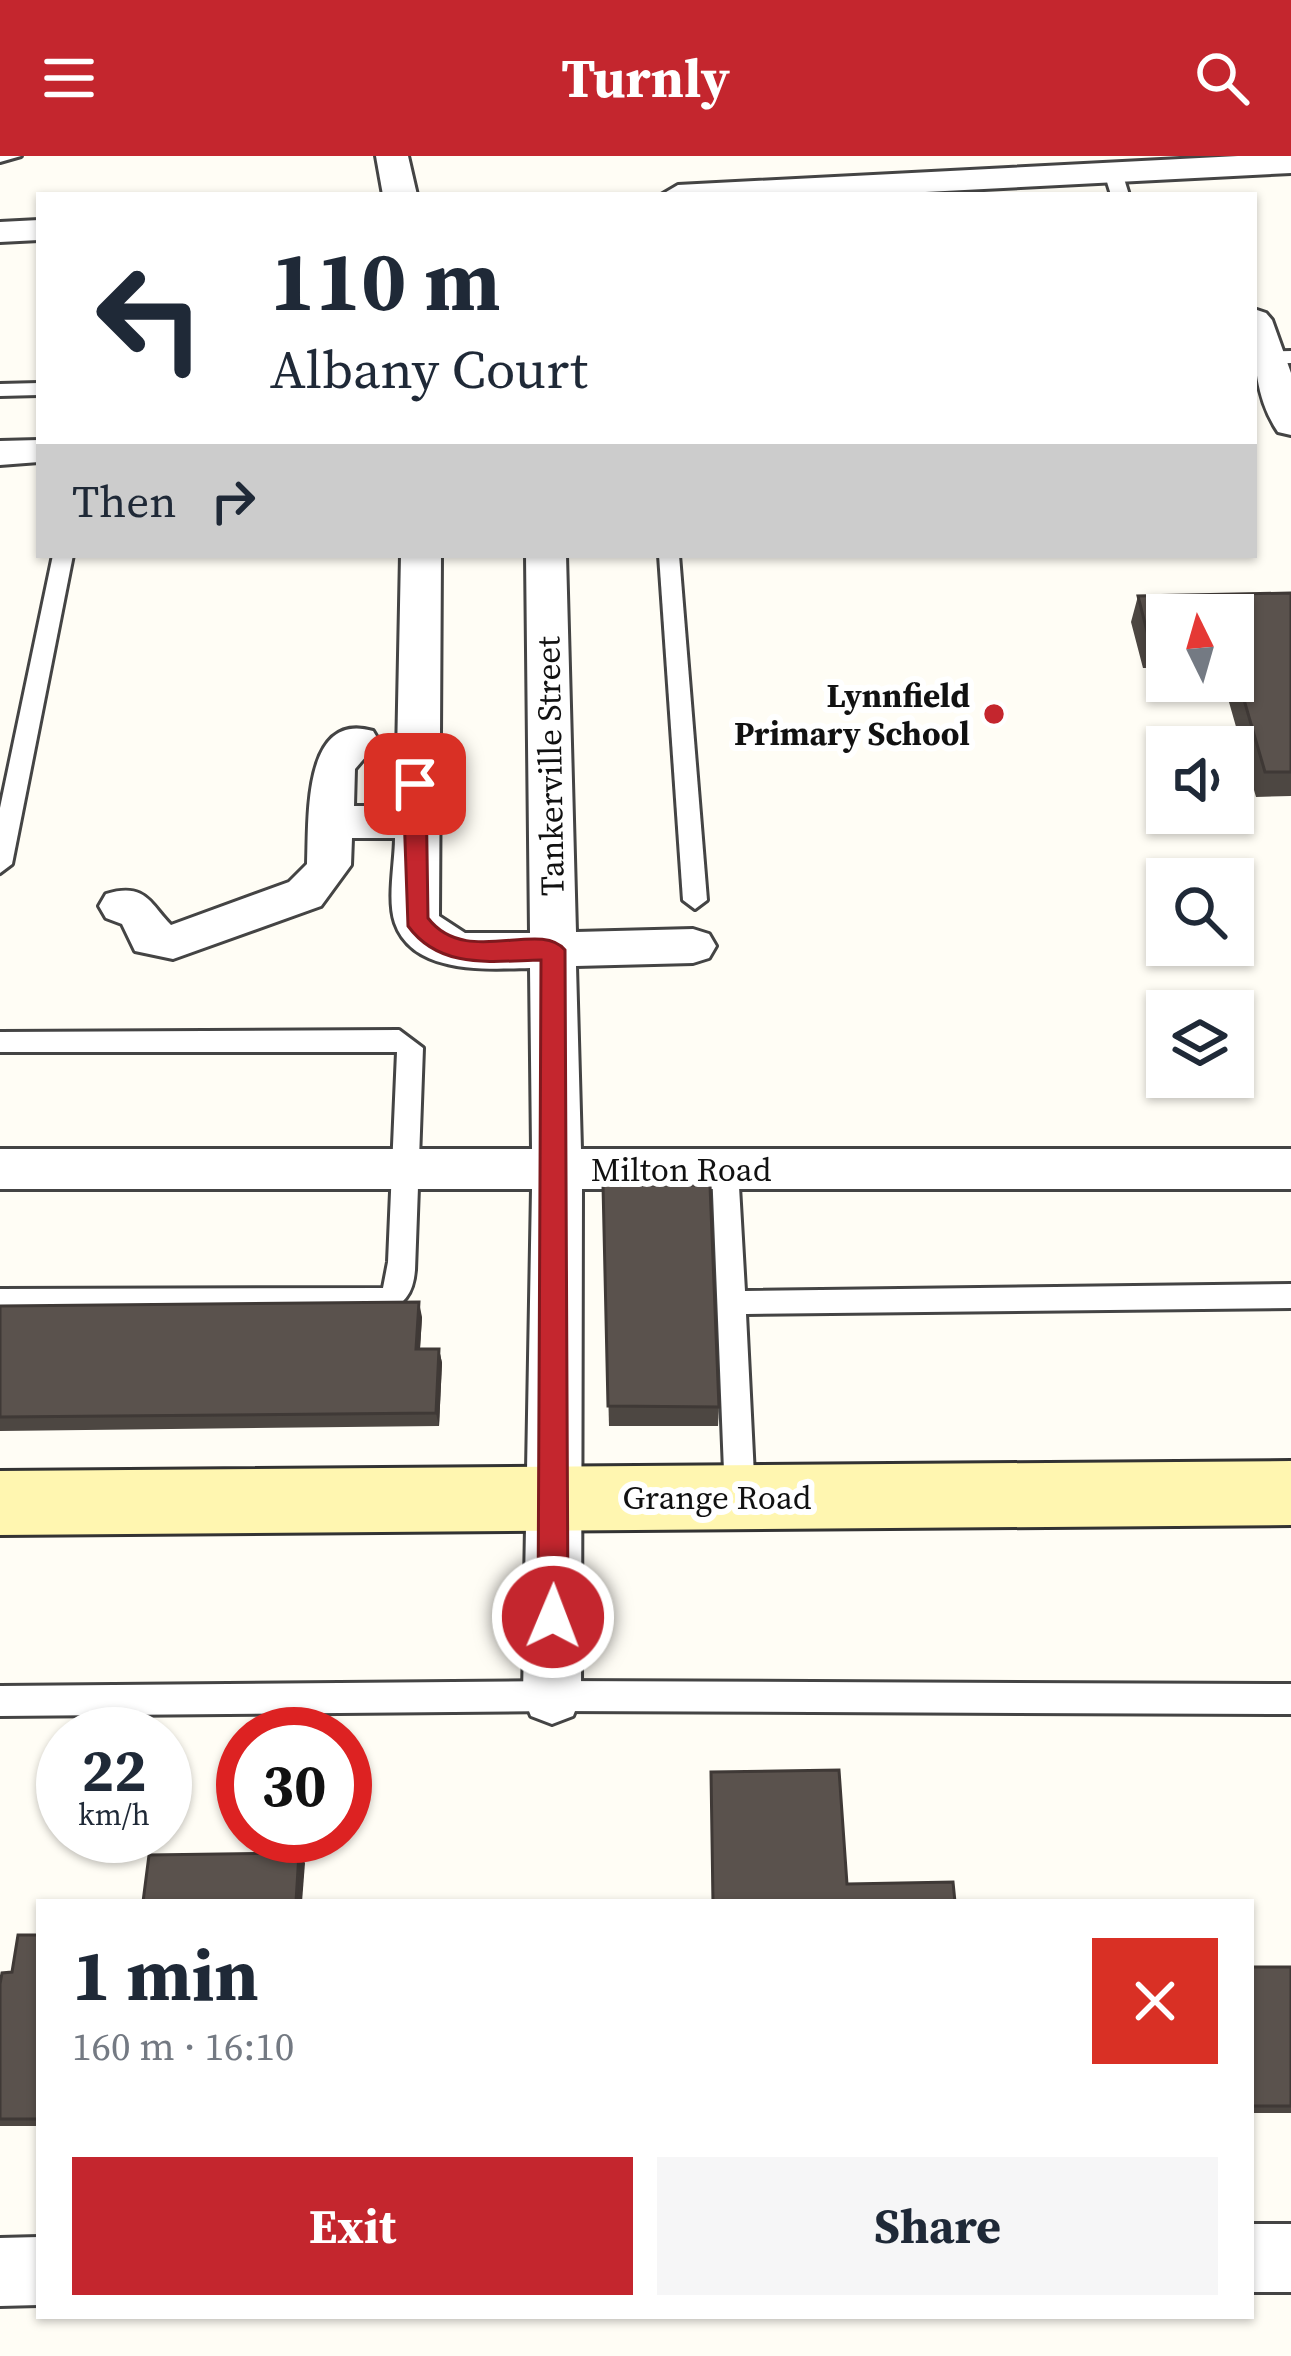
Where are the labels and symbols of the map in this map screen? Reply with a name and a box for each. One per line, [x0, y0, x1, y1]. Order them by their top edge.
north arrow [1146, 594, 1254, 702]
street label: Tankerville Street [525, 636, 575, 896]
place label: Lynnfield Primary School [734, 673, 970, 756]
marker: Lynnfield Primary School [981, 701, 1007, 727]
pin [364, 733, 466, 835]
street label: Milton Road [591, 1147, 772, 1192]
street label: Grange Road [623, 1475, 812, 1520]
position arrow [490, 1554, 616, 1680]
speed limit sign: 30 [216, 1707, 372, 1863]

